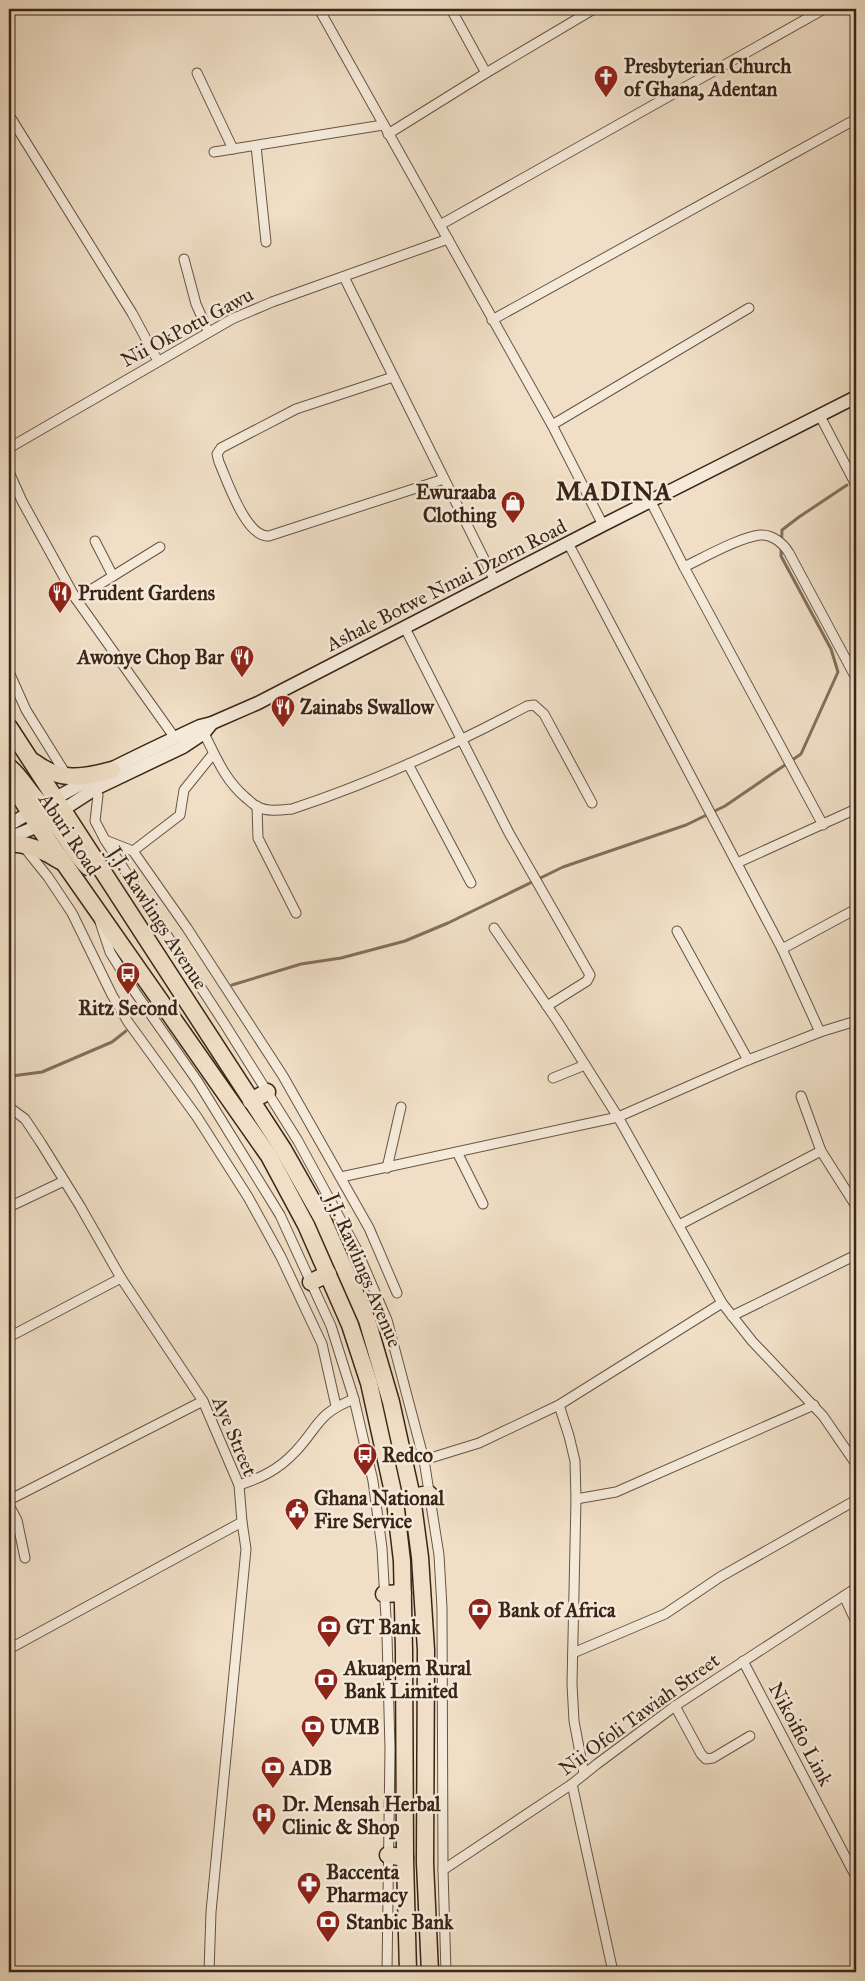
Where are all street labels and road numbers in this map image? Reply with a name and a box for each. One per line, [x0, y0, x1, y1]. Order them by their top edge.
street label: Nii OkPotu Gawu [117, 282, 258, 372]
street label: Ashale Botwe Nmai Dzorn Road [321, 514, 570, 657]
street label: Aburi Road [33, 788, 106, 880]
street label: J.J. Rawlings Avenue [101, 840, 213, 994]
street label: J.J. Rawlings Avenue [319, 1187, 407, 1351]
street label: Aye Street [207, 1392, 262, 1479]
street label: Nii Ofoli Tawiah Street [554, 1648, 724, 1780]
street label: Nikoifio Link [764, 1678, 839, 1790]

